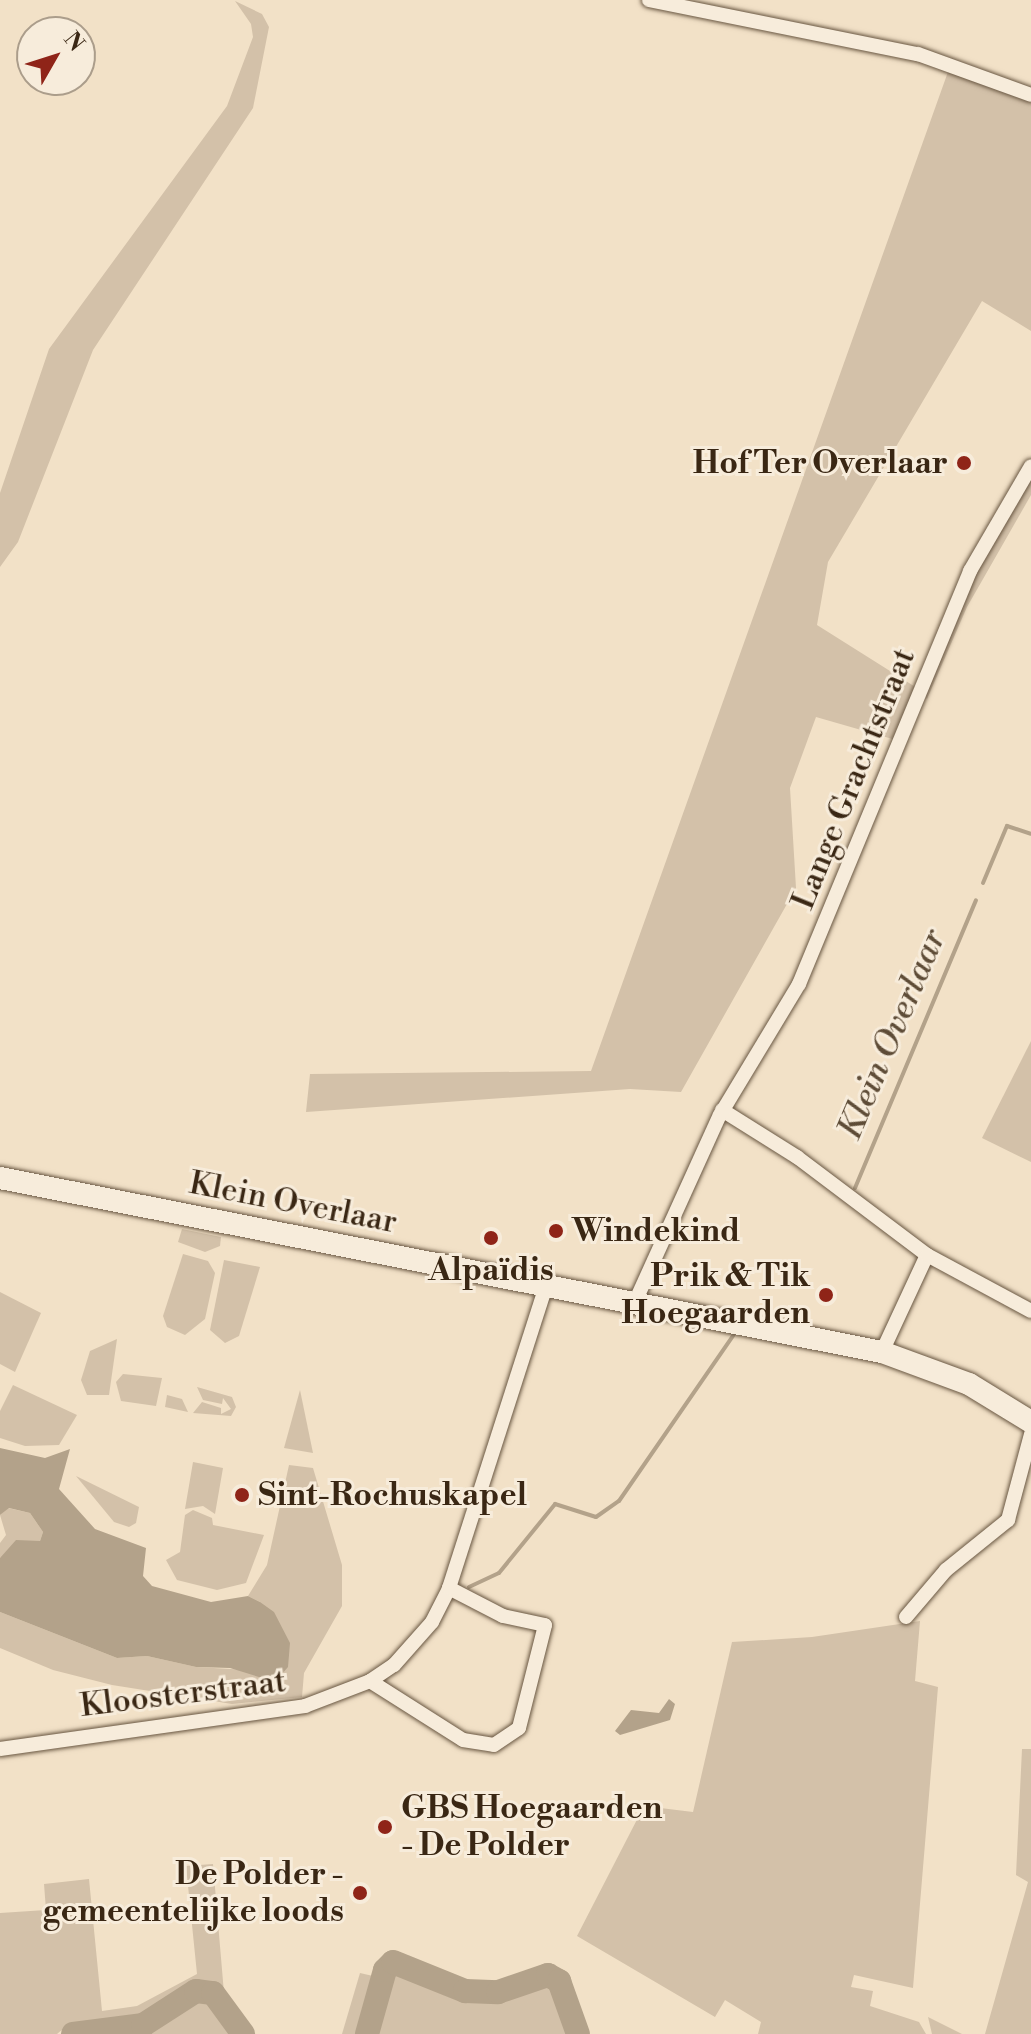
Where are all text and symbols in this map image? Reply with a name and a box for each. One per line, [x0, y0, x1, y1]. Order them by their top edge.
north arrow [16, 16, 96, 96]
text: N [58, 27, 89, 57]
place label: Hof Ter Overlaar [693, 444, 948, 482]
marker: Hof Ter Overlaar [955, 454, 973, 472]
street label: Lange Grachtstraat [784, 643, 924, 915]
water label: Klein Overlaar [830, 924, 956, 1146]
street label: Klein Overlaar [186, 1164, 400, 1242]
place label: Windekind [572, 1212, 740, 1250]
marker: Windekind [547, 1222, 565, 1240]
marker: Alpaïdis [482, 1229, 500, 1247]
place label: Alpaïdis [428, 1251, 554, 1289]
place label: Prik & Tik Hoegaarden [621, 1258, 810, 1333]
marker: Prik & Tik Hoegaarden [817, 1286, 835, 1304]
place label: Sint-Rochuskapel [258, 1476, 527, 1514]
marker: Sint-Rochuskapel [233, 1486, 251, 1504]
street label: Kloosterstraat [78, 1662, 288, 1726]
place label: GBS Hoegaarden - De Polder [401, 1790, 662, 1865]
marker: GBS Hoegaarden - De Polder [376, 1818, 394, 1836]
place label: De Polder - gemeentelijke loods [42, 1856, 344, 1931]
marker: De Polder - gemeentelijke loods [351, 1884, 369, 1902]

